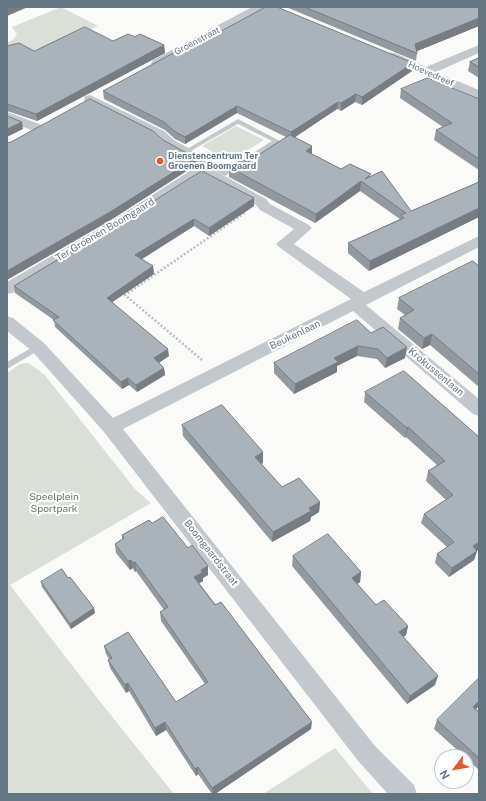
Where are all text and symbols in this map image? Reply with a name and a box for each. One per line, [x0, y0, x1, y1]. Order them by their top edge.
street label: Groenstraat [172, 25, 222, 57]
street label: Hoevedreef [406, 59, 456, 89]
place label: Dienstencentrum Ter Groenen Boomgaard [168, 151, 258, 172]
marker: Dienstencentrum Ter Groenen Boomgaard [155, 156, 165, 166]
street label: Ter Groenen Boomgaard [53, 196, 157, 264]
street label: Beukenlaan [268, 318, 322, 352]
street label: Krokussenlaan [406, 345, 466, 399]
park label: Speelplein Sportpark [29, 491, 79, 514]
street label: Boomgaardstraat [181, 517, 241, 589]
north arrow [434, 749, 474, 789]
text: N [437, 768, 452, 781]

